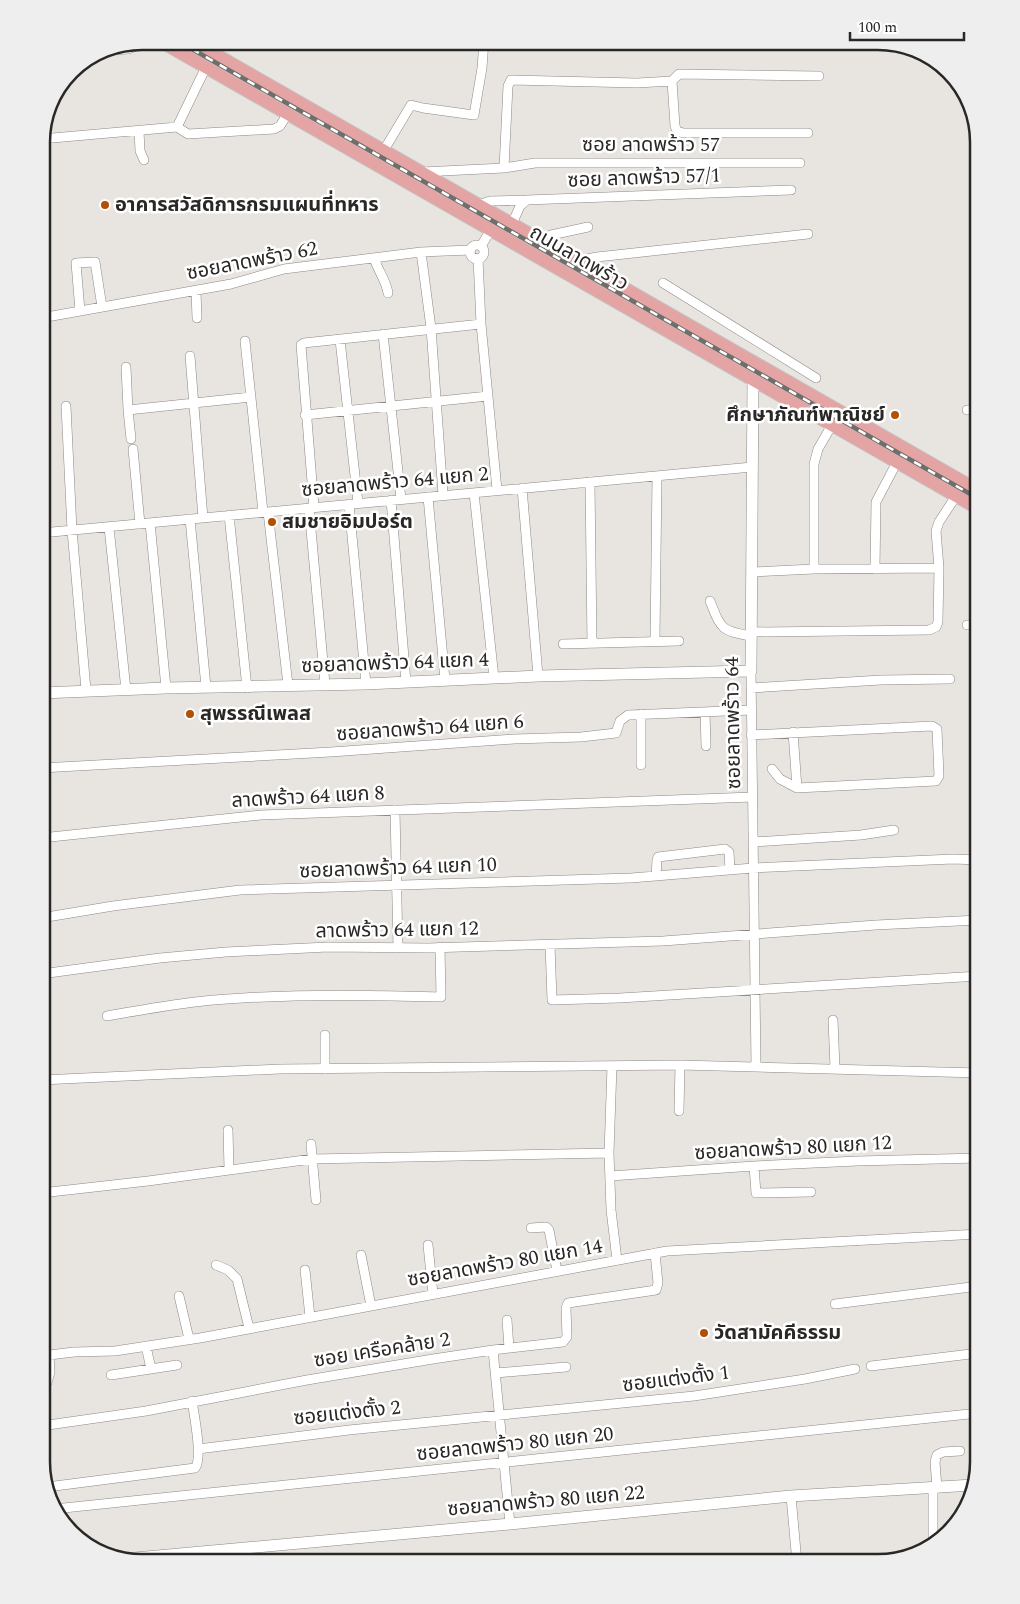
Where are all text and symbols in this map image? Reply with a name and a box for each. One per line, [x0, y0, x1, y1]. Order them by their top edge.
scale bar [850, 10, 964, 42]
text: 100 m [858, 16, 897, 39]
street label: ซอย ลาดพร้าว 57 [582, 130, 720, 160]
street label: ซอย ลาดพร้าว 57/1 [567, 160, 721, 196]
place label: อาคารสวัสดิการกรมแผนที่ทหาร [115, 190, 379, 220]
marker: อาคารสวัสดิการกรมแผนที่ทหาร [99, 199, 111, 211]
street label: ถนนลาดพร้าว [524, 217, 634, 299]
street label: ซอยลาดพร้าว 62 [184, 234, 320, 288]
place label: ศึกษาภัณฑ์พาณิชย์ [726, 400, 885, 430]
marker: ศึกษาภัณฑ์พาณิชย์ [889, 409, 901, 421]
street label: ซอยลาดพร้าว 64 แยก 2 [300, 459, 490, 505]
place label: สมชายอิมปอร์ต [282, 507, 413, 537]
marker: สมชายอิมปอร์ต [266, 516, 278, 528]
street label: ซอยลาดพร้าว 64 แยก 4 [301, 645, 489, 681]
street label: ซอยลาดพร้าว 64 [717, 656, 749, 790]
place label: สุพรรณีเพลส [200, 699, 311, 729]
street label: ซอยลาดพร้าว 64 แยก 6 [335, 706, 525, 750]
marker: สุพรรณีเพลส [184, 708, 196, 720]
street label: ลาดพร้าว 64 แยก 8 [231, 778, 385, 816]
street label: ซอยลาดพร้าว 64 แยก 10 [299, 850, 497, 886]
street label: ลาดพร้าว 64 แยก 12 [315, 914, 479, 946]
street label: ซอยลาดพร้าว 80 แยก 12 [694, 1128, 892, 1168]
street label: ซอยลาดพร้าว 80 แยก 14 [405, 1231, 605, 1295]
place label: วัดสามัคคีธรรม [714, 1318, 841, 1348]
street label: ซอย เครือคล้าย 2 [312, 1324, 452, 1376]
marker: วัดสามัคคีธรรม [698, 1327, 710, 1339]
street label: ซอยแต่งตั้ง 1 [621, 1358, 731, 1400]
street label: ซอยแต่งตั้ง 2 [292, 1392, 402, 1434]
street label: ซอยลาดพร้าว 80 แยก 20 [415, 1419, 615, 1469]
street label: ซอยลาดพร้าว 80 แยก 22 [446, 1477, 646, 1525]

